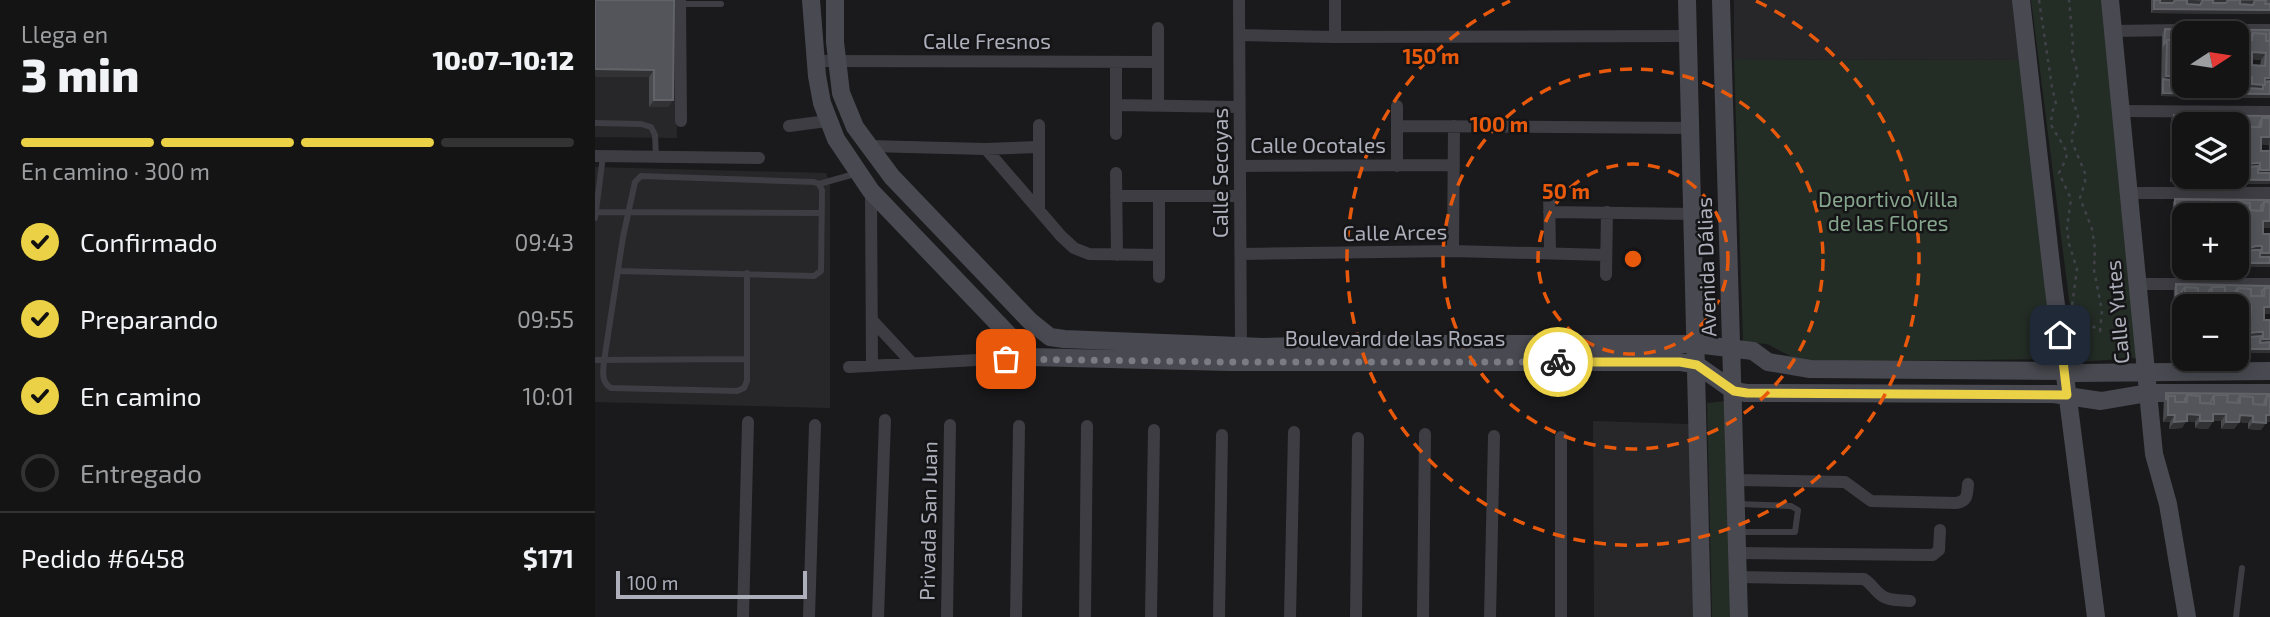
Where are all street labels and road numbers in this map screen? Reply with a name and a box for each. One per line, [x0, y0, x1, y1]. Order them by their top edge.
street label: Calle Fresnos [923, 28, 1051, 53]
street label: Calle Secoyas [1207, 108, 1232, 238]
street label: Calle Ocotales [1250, 132, 1386, 157]
street label: Avenida Dálias [1691, 197, 1720, 337]
street label: Calle Arces [1342, 218, 1448, 245]
street label: Calle Yutes [2100, 259, 2133, 365]
street label: Boulevard de las Rosas [1285, 325, 1505, 350]
street label: Privada San Juan [914, 441, 941, 601]

